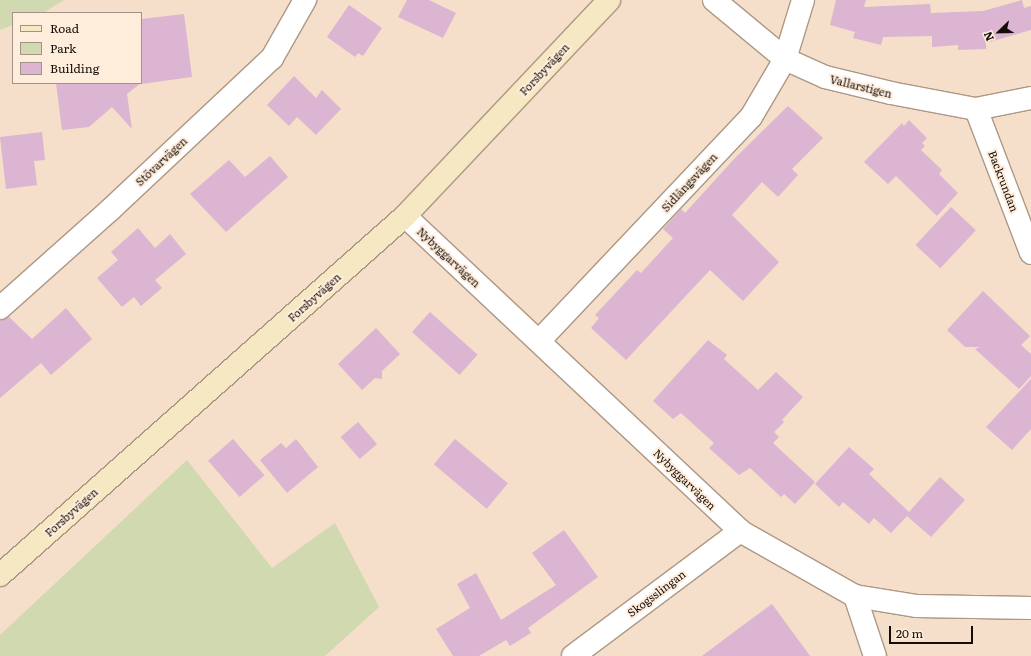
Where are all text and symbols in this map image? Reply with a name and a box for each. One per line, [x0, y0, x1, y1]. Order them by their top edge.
legend [12, 12, 142, 84]
north arrow [979, 12, 1019, 52]
text: Road [50, 19, 79, 37]
text: N [979, 29, 997, 44]
text: Park [50, 39, 76, 57]
street label: Forsbyvägen [516, 40, 572, 98]
text: Building [50, 59, 99, 77]
street label: Vallarstigen [829, 72, 893, 100]
street label: Stövarvägen [133, 134, 189, 188]
street label: Backrundan [986, 149, 1022, 213]
street label: Sidlångsvägen [658, 150, 720, 214]
street label: Nybyggarvägen [415, 224, 483, 290]
street label: Forsbyvägen [285, 270, 343, 324]
street label: Nybyggarvägen [651, 446, 719, 512]
street label: Forsbyvägen [42, 485, 100, 539]
street label: Skogsslingan [624, 567, 688, 619]
scale bar [891, 618, 975, 644]
text: 20 m [896, 624, 923, 642]

